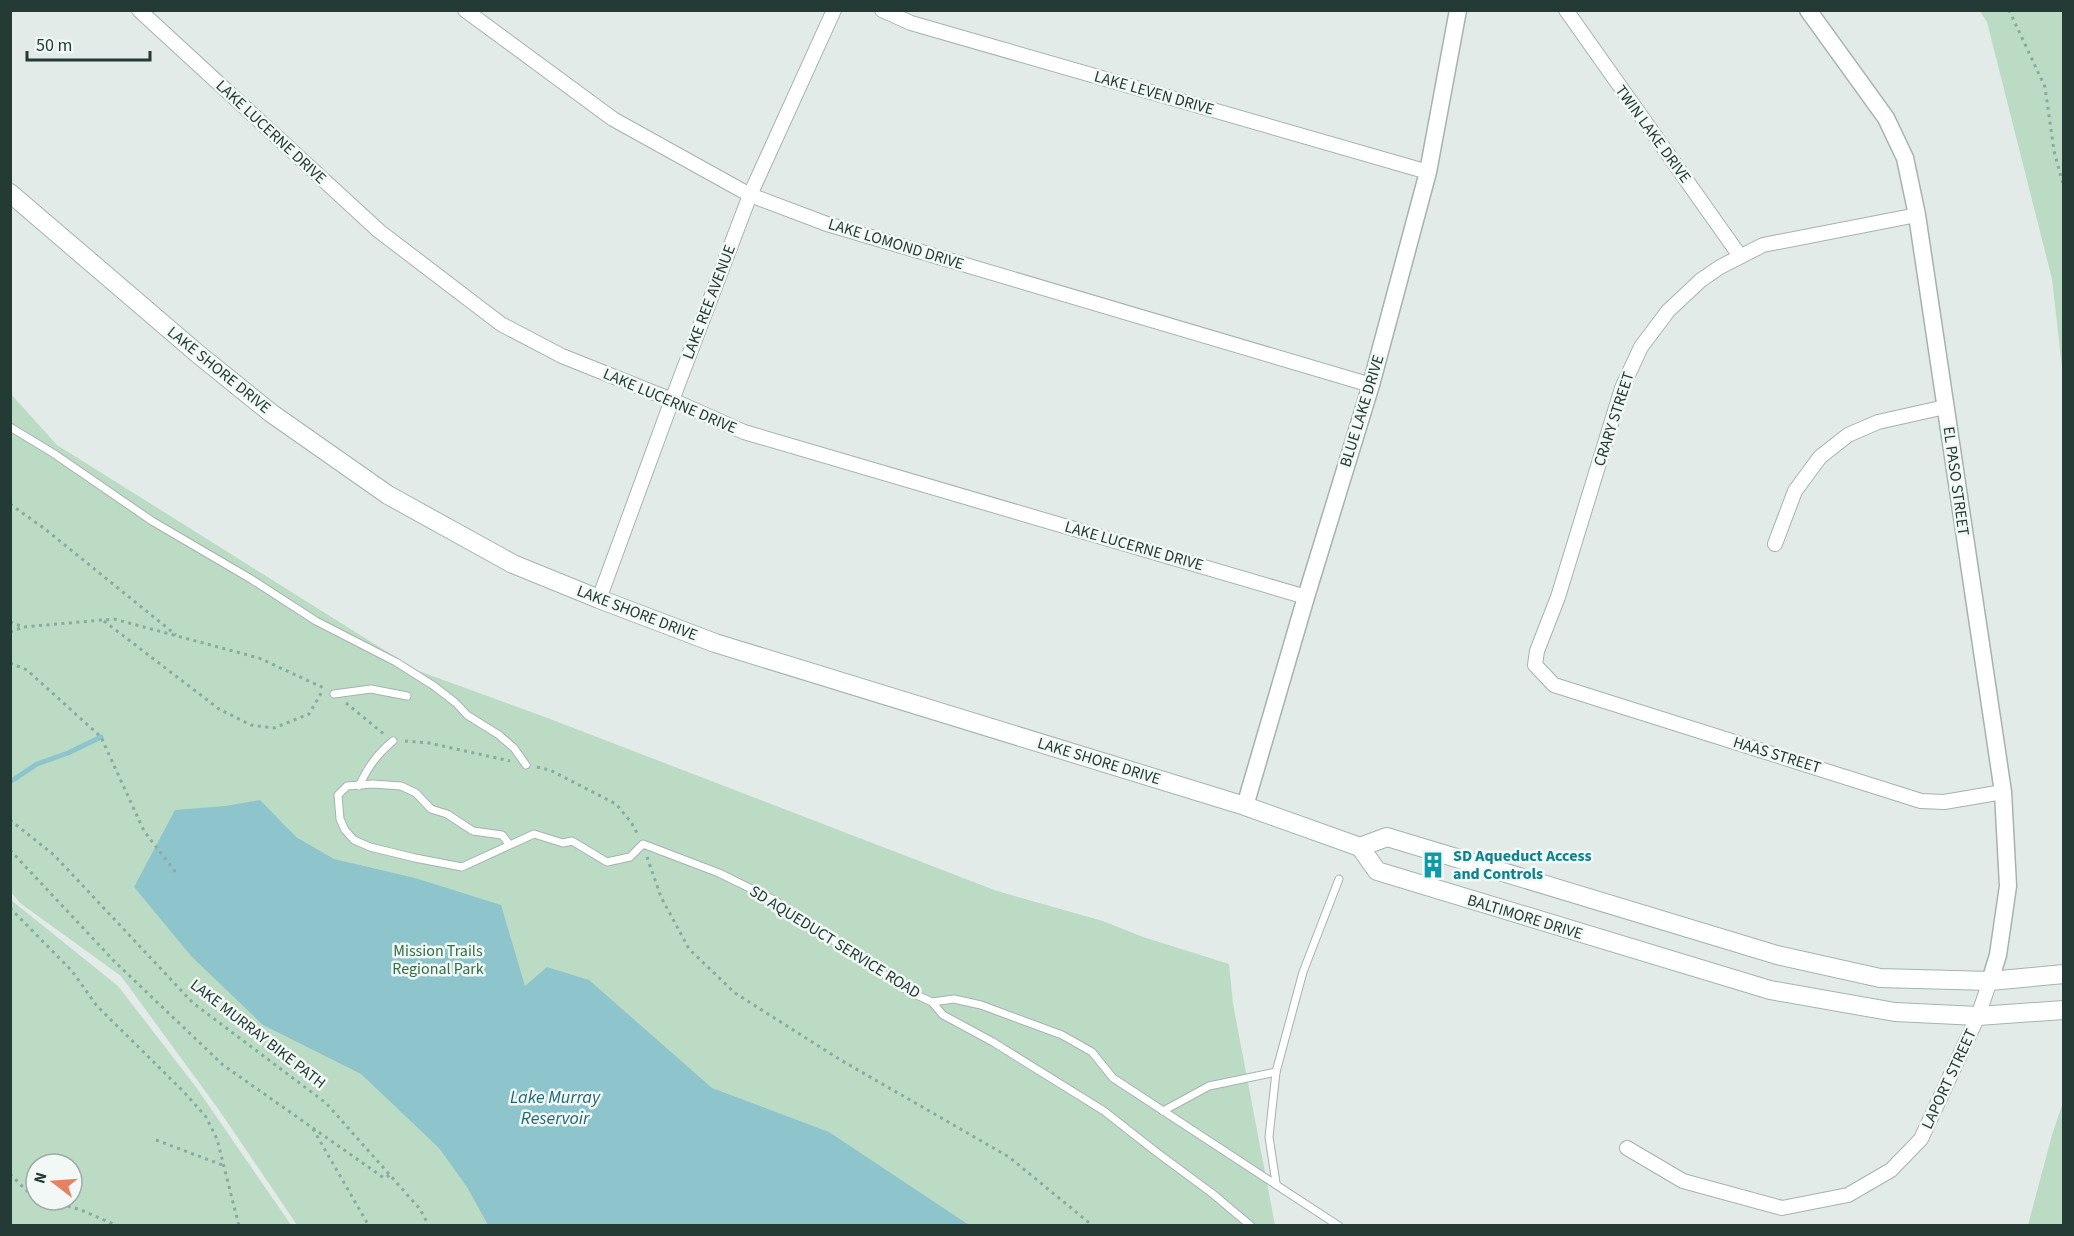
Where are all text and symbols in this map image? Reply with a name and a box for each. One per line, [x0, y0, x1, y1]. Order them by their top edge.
scale bar [27, 24, 150, 62]
text: 50 m [36, 33, 72, 58]
street label: LAKE LEVEN DRIVE [1092, 65, 1216, 121]
street label: LAKE LUCERNE DRIVE [211, 75, 331, 189]
street label: TWIN LAKE DRIVE [1610, 81, 1696, 187]
street label: LAKE LOMOND DRIVE [825, 213, 967, 275]
street label: LAKE REE AVENUE [677, 242, 741, 362]
street label: LAKE SHORE DRIVE [163, 321, 275, 419]
street label: BLUE LAKE DRIVE [1335, 352, 1389, 470]
street label: LAKE LUCERNE DRIVE [600, 363, 740, 439]
street label: CRARY STREET [1588, 369, 1640, 469]
street label: EL PASO STREET [1937, 425, 1975, 537]
street label: LAKE LUCERNE DRIVE [1062, 516, 1206, 576]
street label: LAKE SHORE DRIVE [574, 580, 700, 646]
street label: HAAS STREET [1730, 731, 1824, 779]
street label: LAKE SHORE DRIVE [1035, 732, 1163, 790]
place label: SD Aqueduct Access and Controls [1453, 845, 1592, 885]
building icon: SD Aqueduct Access and Controls [1418, 850, 1448, 880]
street label: SD AQUEDUCT SERVICE ROAD [745, 880, 925, 1004]
street label: BALTIMORE DRIVE [1465, 889, 1585, 945]
park label: Mission Trails Regional Park [392, 940, 484, 980]
street label: LAKE MURRAY BIKE PATH [186, 974, 330, 1094]
street label: LAPORT STREET [1916, 1025, 1982, 1133]
water label: Lake Murray Reservoir [510, 1085, 601, 1131]
north arrow [24, 1152, 84, 1212]
text: N [29, 1170, 53, 1186]

